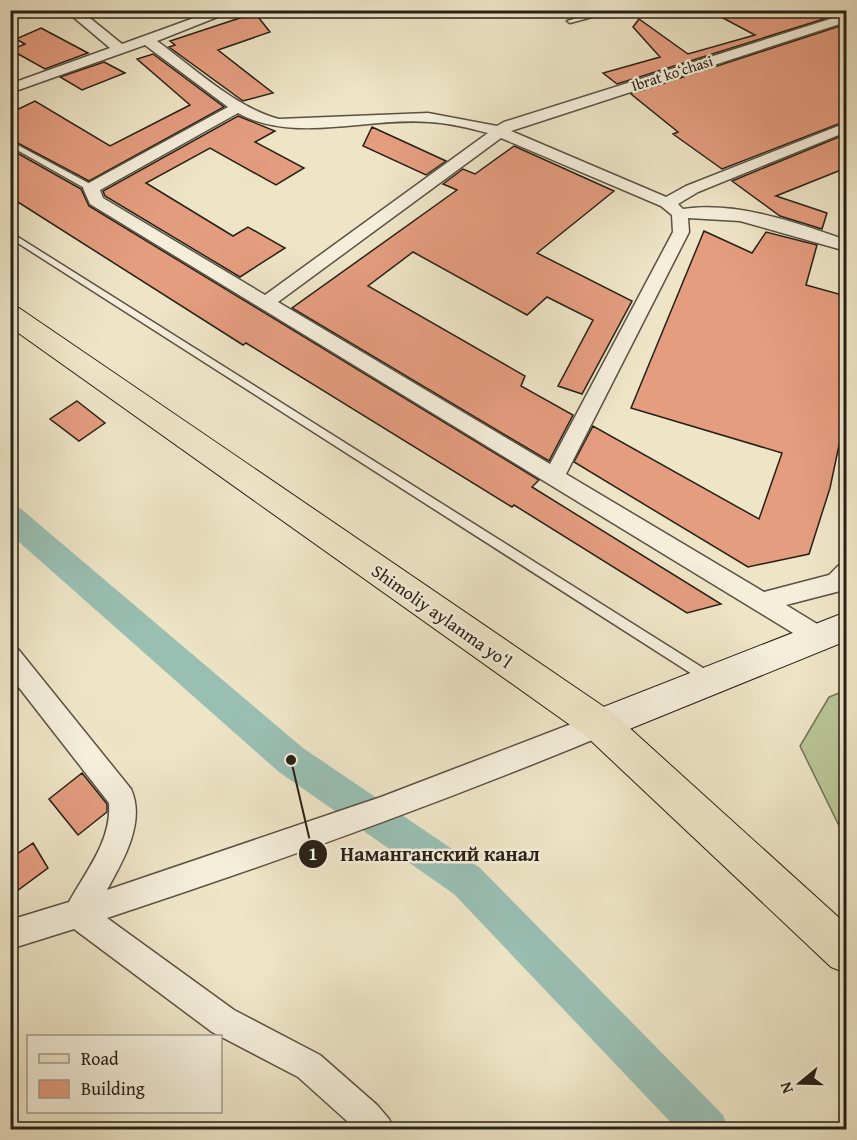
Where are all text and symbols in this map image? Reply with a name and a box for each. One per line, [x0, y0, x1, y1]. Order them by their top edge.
street label: Ibrat koʻchasi [629, 50, 715, 96]
street label: Shimoliy aylanma yoʻl [366, 557, 518, 675]
callout: Наманганский канал [298, 835, 552, 873]
text: Наманганский канал [340, 839, 540, 868]
text: 1 [308, 840, 318, 867]
legend [27, 1035, 222, 1113]
text: Road [81, 1045, 119, 1072]
north arrow [770, 1053, 830, 1113]
text: Building [81, 1075, 145, 1102]
text: N [773, 1079, 799, 1097]

